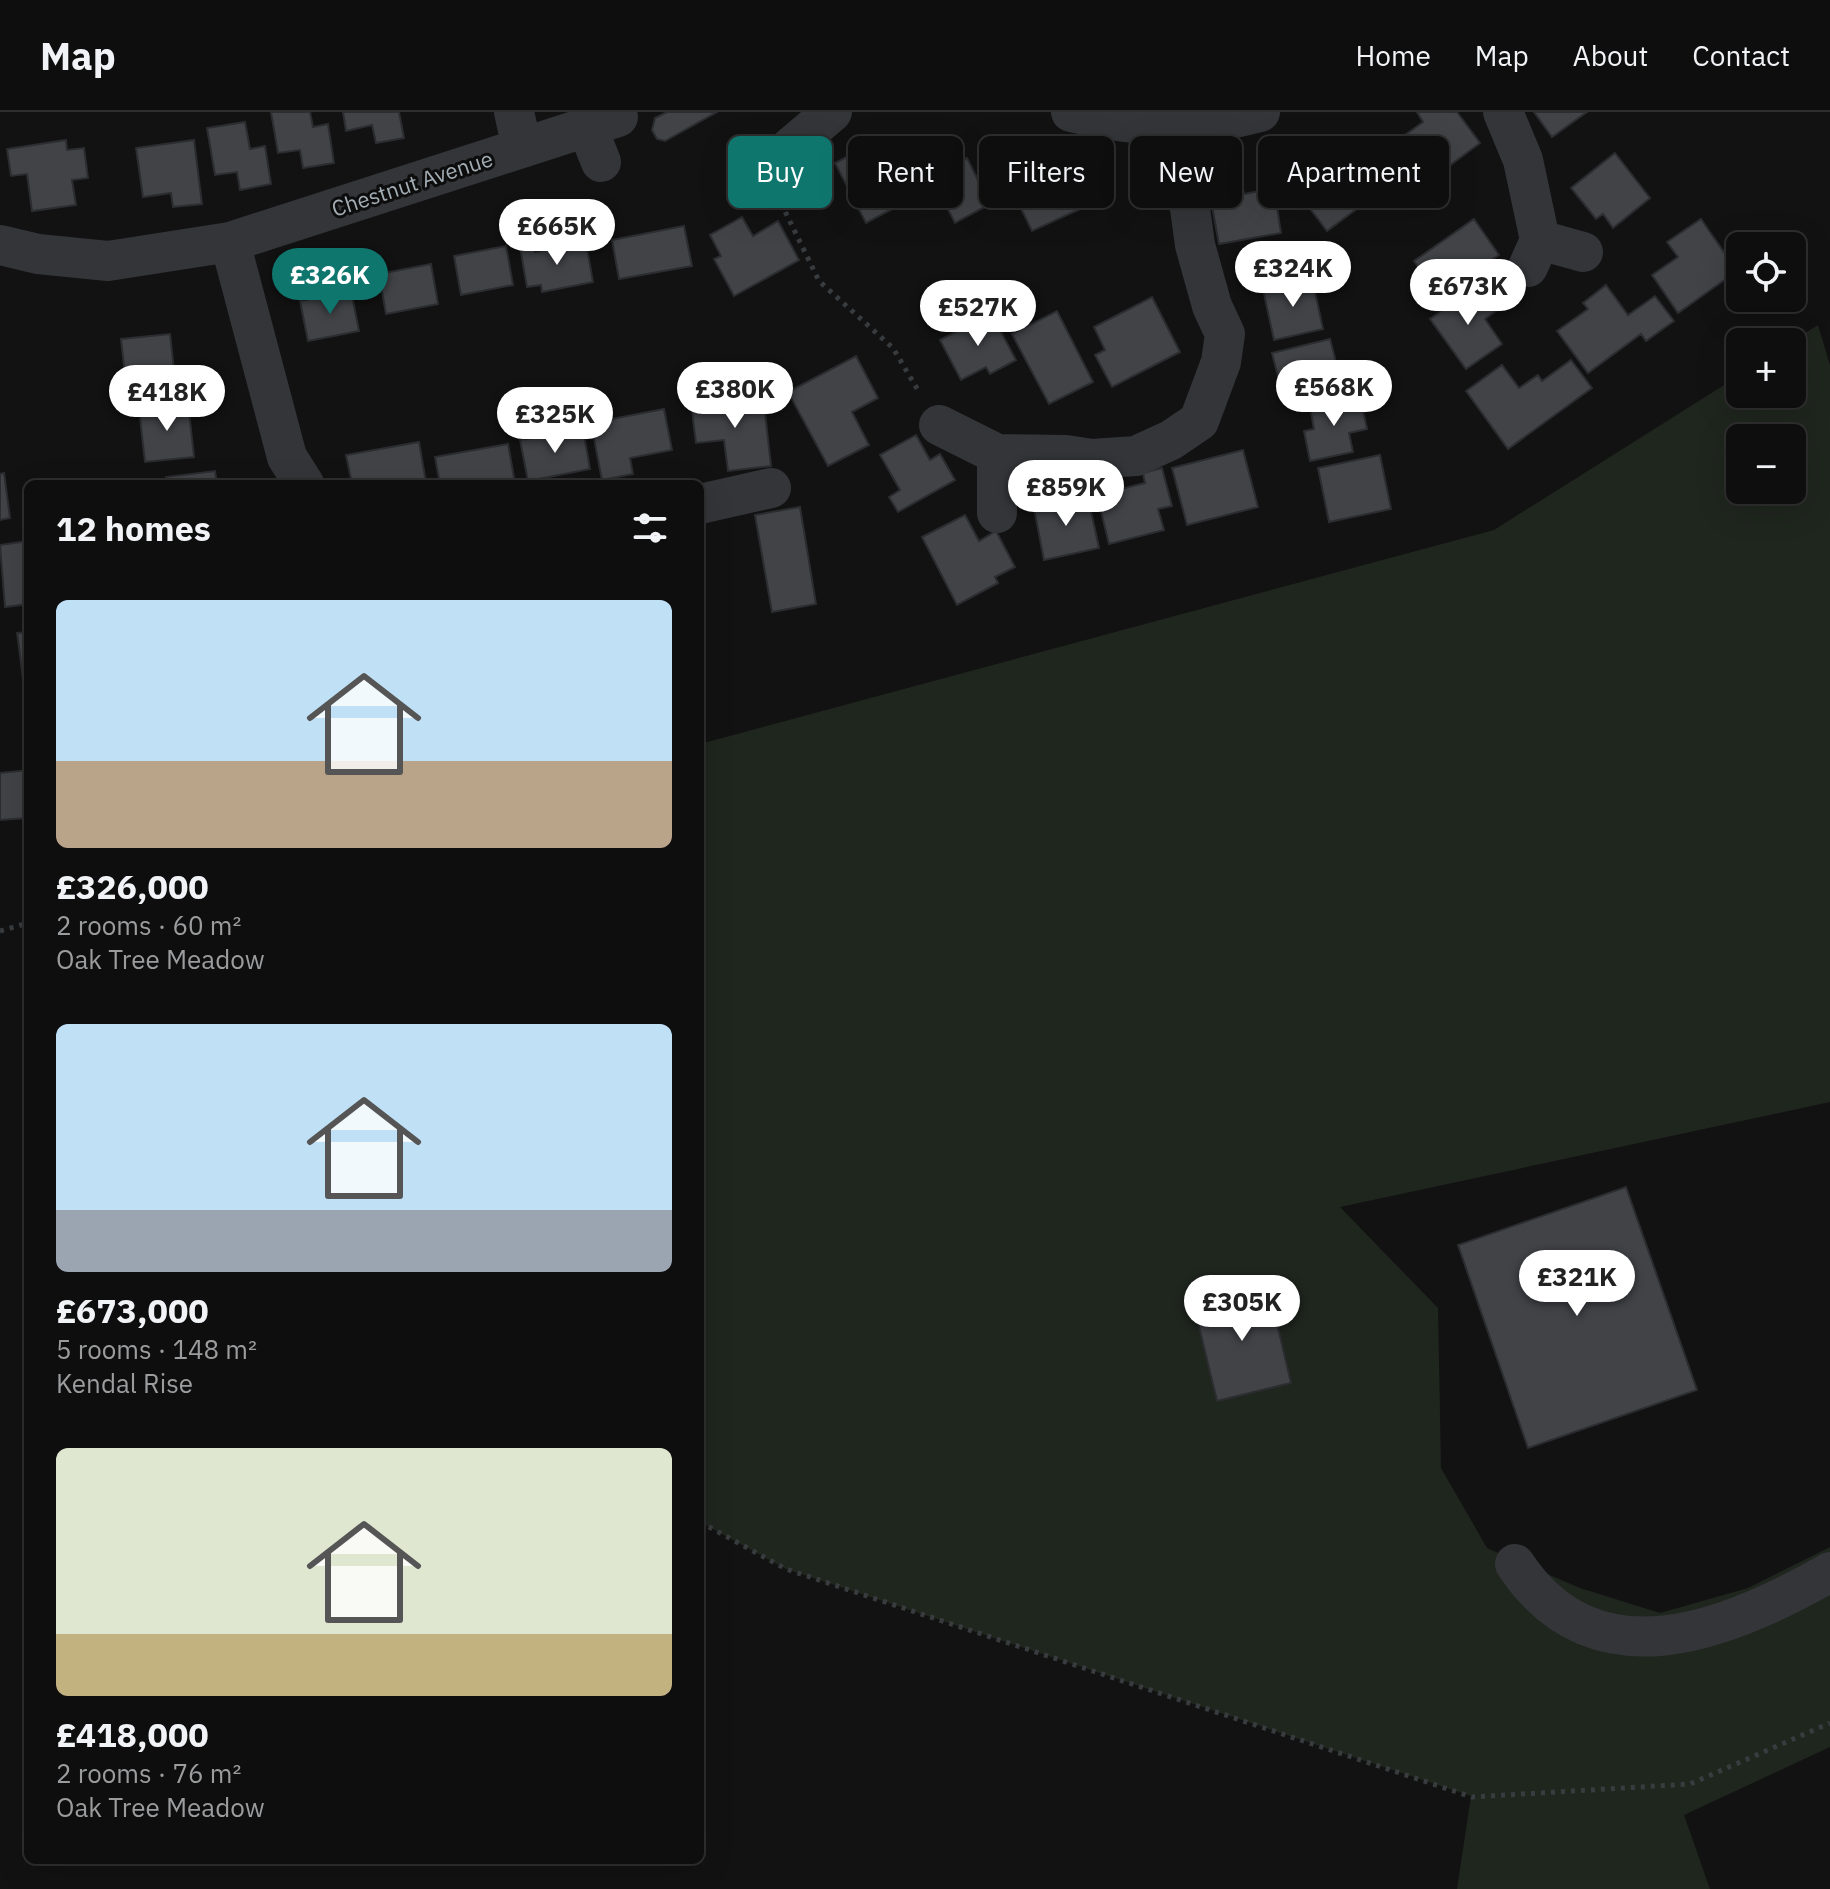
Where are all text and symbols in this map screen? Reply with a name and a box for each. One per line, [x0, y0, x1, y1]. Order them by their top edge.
text: Map [40, 31, 116, 80]
text: Home [1355, 37, 1431, 74]
text: Map [1475, 37, 1529, 74]
text: About [1573, 37, 1648, 74]
text: Contact [1692, 37, 1790, 74]
chip: Buy [728, 136, 832, 208]
chip: Rent [848, 136, 963, 208]
chip: Filters [979, 136, 1114, 208]
chip: New [1130, 136, 1242, 208]
chip: Apartment [1258, 136, 1449, 208]
street label: Chestnut Avenue [328, 143, 496, 223]
pin: £665K [501, 199, 613, 267]
text: £665K [517, 208, 597, 242]
map controls [1726, 232, 1806, 504]
button: locate [1726, 232, 1806, 312]
pin: £324K [1237, 241, 1349, 309]
pin: £326K [274, 248, 386, 316]
text: £324K [1253, 250, 1333, 284]
text: £326K [290, 257, 370, 291]
pin: £673K [1412, 259, 1524, 327]
text: £673K [1428, 268, 1508, 302]
pin: £527K [922, 280, 1034, 348]
text: £527K [938, 289, 1018, 323]
button: + [1726, 328, 1806, 408]
pin: £568K [1278, 360, 1390, 428]
pin: £380K [679, 362, 791, 430]
pin: £418K [111, 365, 223, 433]
text: £568K [1294, 369, 1374, 403]
text: £380K [695, 371, 775, 405]
text: £418K [127, 374, 207, 408]
pin: £325K [499, 387, 611, 455]
text: £325K [515, 396, 595, 430]
button: − [1726, 424, 1806, 504]
pin: £859K [1010, 460, 1122, 528]
text: £859K [1026, 469, 1106, 503]
text: 12 homes [56, 506, 211, 550]
icon: filters [628, 506, 672, 550]
icon: home [292, 652, 436, 796]
text: £326,000 [56, 864, 209, 908]
text: 2 rooms · 60 m² [56, 908, 241, 942]
text: Oak Tree Meadow [56, 942, 265, 976]
icon: home [292, 1076, 436, 1220]
pin: £321K [1521, 1250, 1633, 1318]
text: £321K [1537, 1259, 1617, 1293]
pin: £305K [1186, 1275, 1298, 1343]
text: £305K [1202, 1284, 1282, 1318]
text: £673,000 [56, 1288, 209, 1332]
text: 5 rooms · 148 m² [56, 1332, 257, 1366]
text: Kendal Rise [56, 1366, 193, 1400]
icon: home [292, 1500, 436, 1644]
text: £418,000 [56, 1712, 209, 1756]
text: 2 rooms · 76 m² [56, 1756, 241, 1790]
text: Oak Tree Meadow [56, 1790, 265, 1824]

